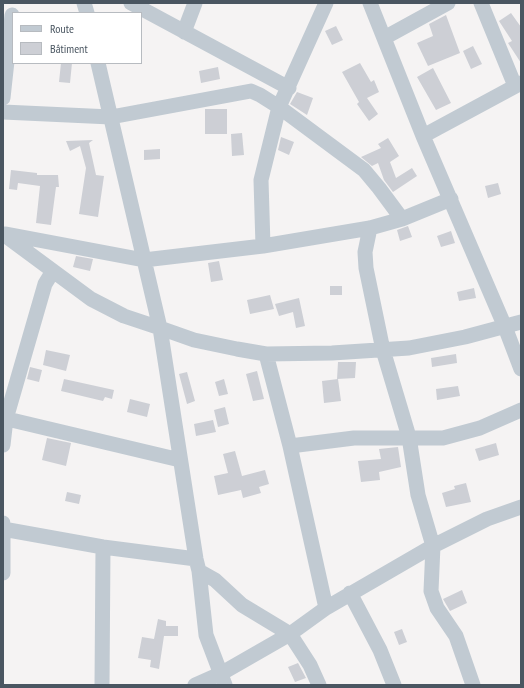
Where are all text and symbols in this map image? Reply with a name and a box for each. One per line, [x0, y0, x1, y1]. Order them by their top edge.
legend [12, 12, 142, 64]
text: Route [50, 21, 74, 36]
text: Bâtiment [50, 41, 88, 56]

